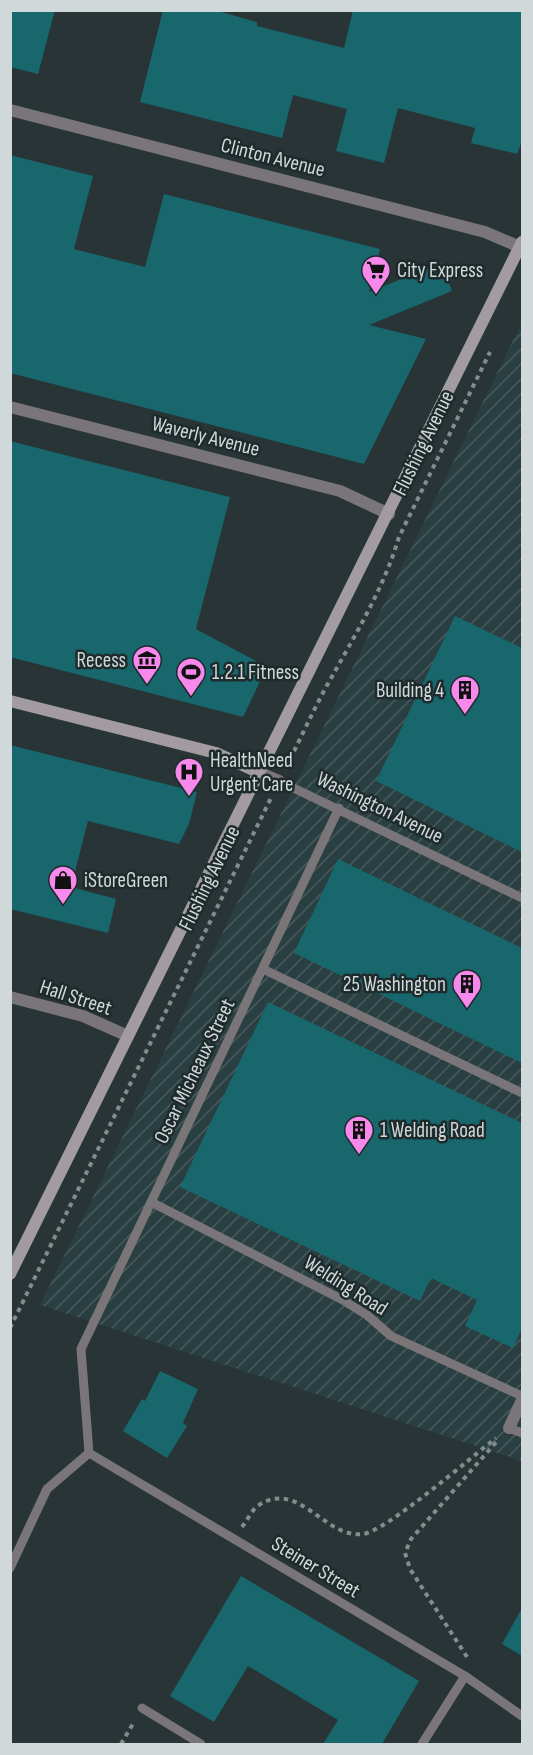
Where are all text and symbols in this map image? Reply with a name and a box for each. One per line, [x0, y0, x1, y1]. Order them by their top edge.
street label: Clinton Avenue [218, 133, 327, 182]
supermarket icon: City Express [360, 254, 392, 296]
place label: City Express [397, 258, 483, 283]
street label: Flushing Avenue [387, 387, 459, 500]
street label: Waverly Avenue [149, 411, 262, 462]
museum icon: Recess [131, 644, 163, 686]
place label: Recess [77, 648, 126, 673]
sports icon: 1.2.1 Fitness [175, 656, 207, 698]
place label: 1.2.1 Fitness [212, 660, 299, 685]
building icon: Building 4 [449, 674, 481, 716]
place label: Building 4 [376, 678, 444, 703]
place label: HealthNeed Urgent Care [210, 748, 294, 797]
hospital icon: HealthNeed Urgent Care [173, 756, 205, 798]
street label: Washington Avenue [312, 766, 447, 849]
street label: Flushing Avenue [173, 822, 245, 935]
shop icon: iStoreGreen [47, 864, 79, 906]
place label: iStoreGreen [84, 868, 168, 893]
building icon: 25 Washington [451, 968, 483, 1010]
place label: 25 Washington [343, 972, 446, 997]
street label: Hall Street [37, 974, 115, 1021]
street label: Oscar Micheaux Street [149, 995, 240, 1148]
building icon: 1 Welding Road [343, 1114, 375, 1156]
place label: 1 Welding Road [380, 1118, 485, 1143]
street label: Welding Road [299, 1250, 392, 1321]
street label: Steiner Street [267, 1531, 364, 1604]

